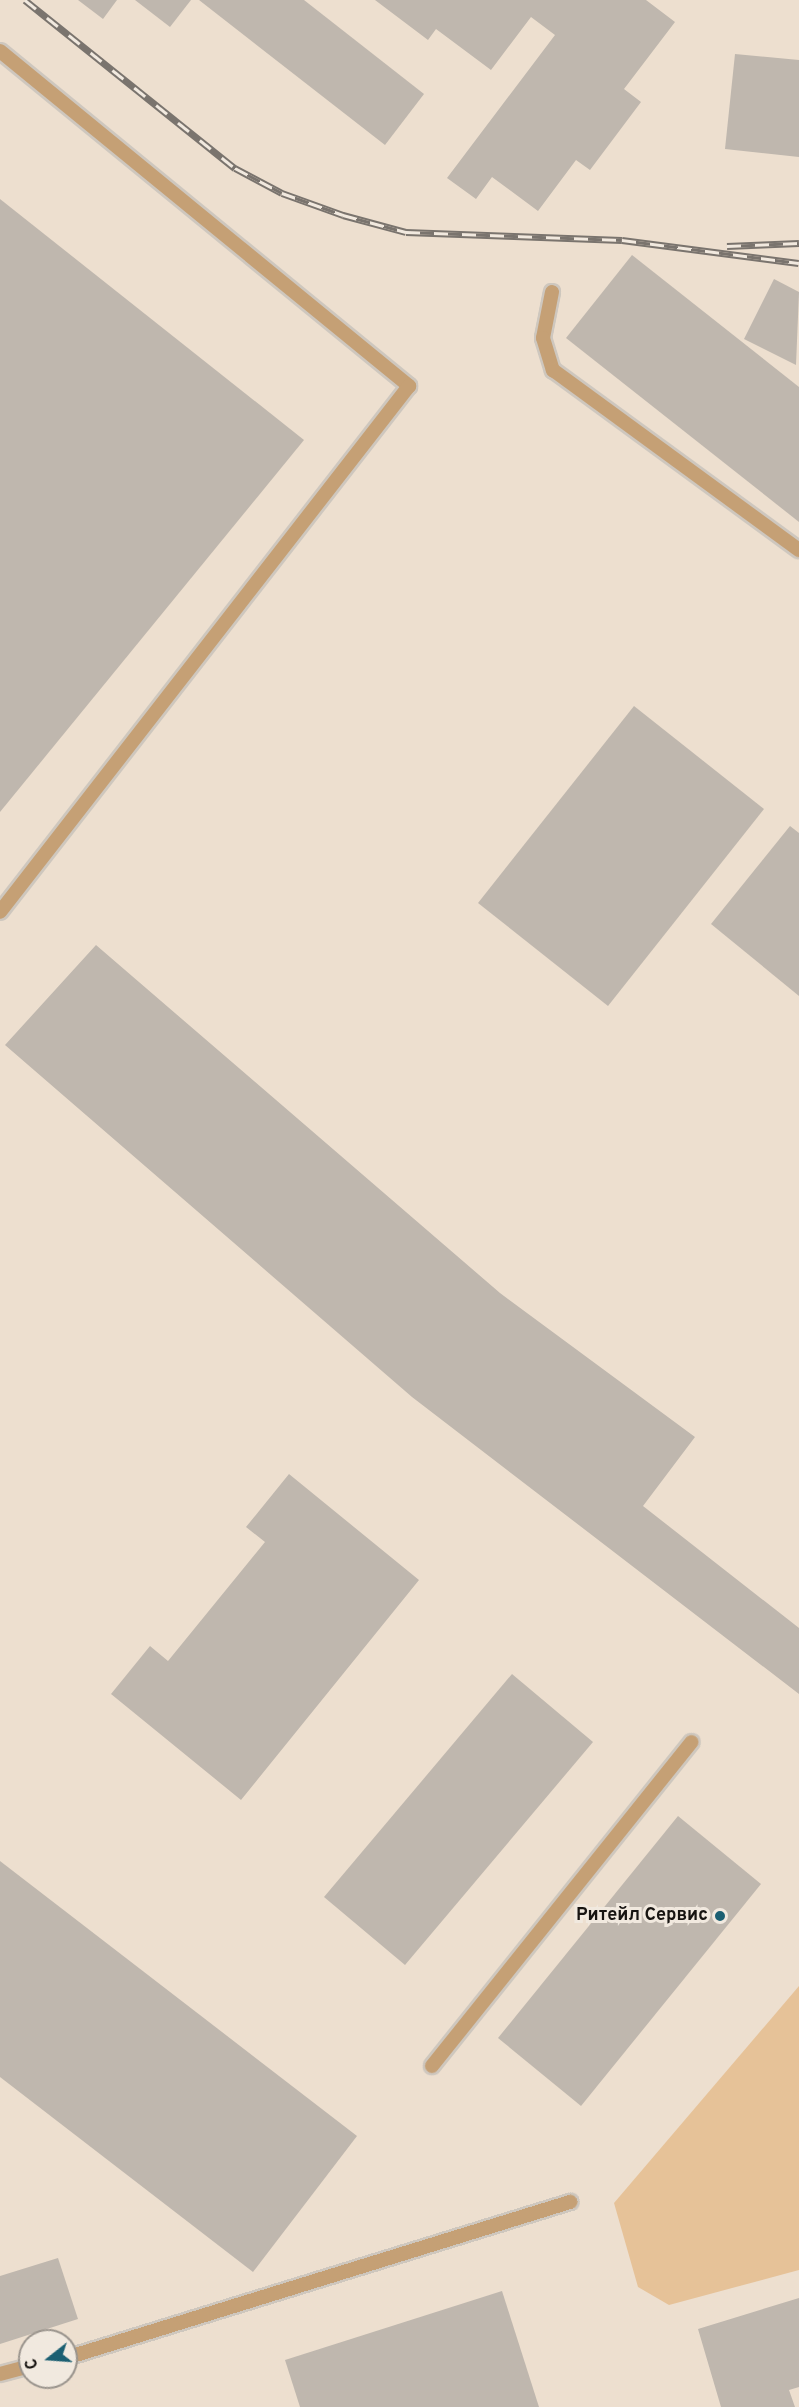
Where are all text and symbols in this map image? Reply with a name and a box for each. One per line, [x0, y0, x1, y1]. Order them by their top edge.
place label: Ритейл Сервис [576, 1905, 708, 1927]
marker: Ритейл Сервис [713, 1909, 727, 1923]
north arrow [18, 2329, 78, 2389]
text: С [22, 2356, 44, 2371]

